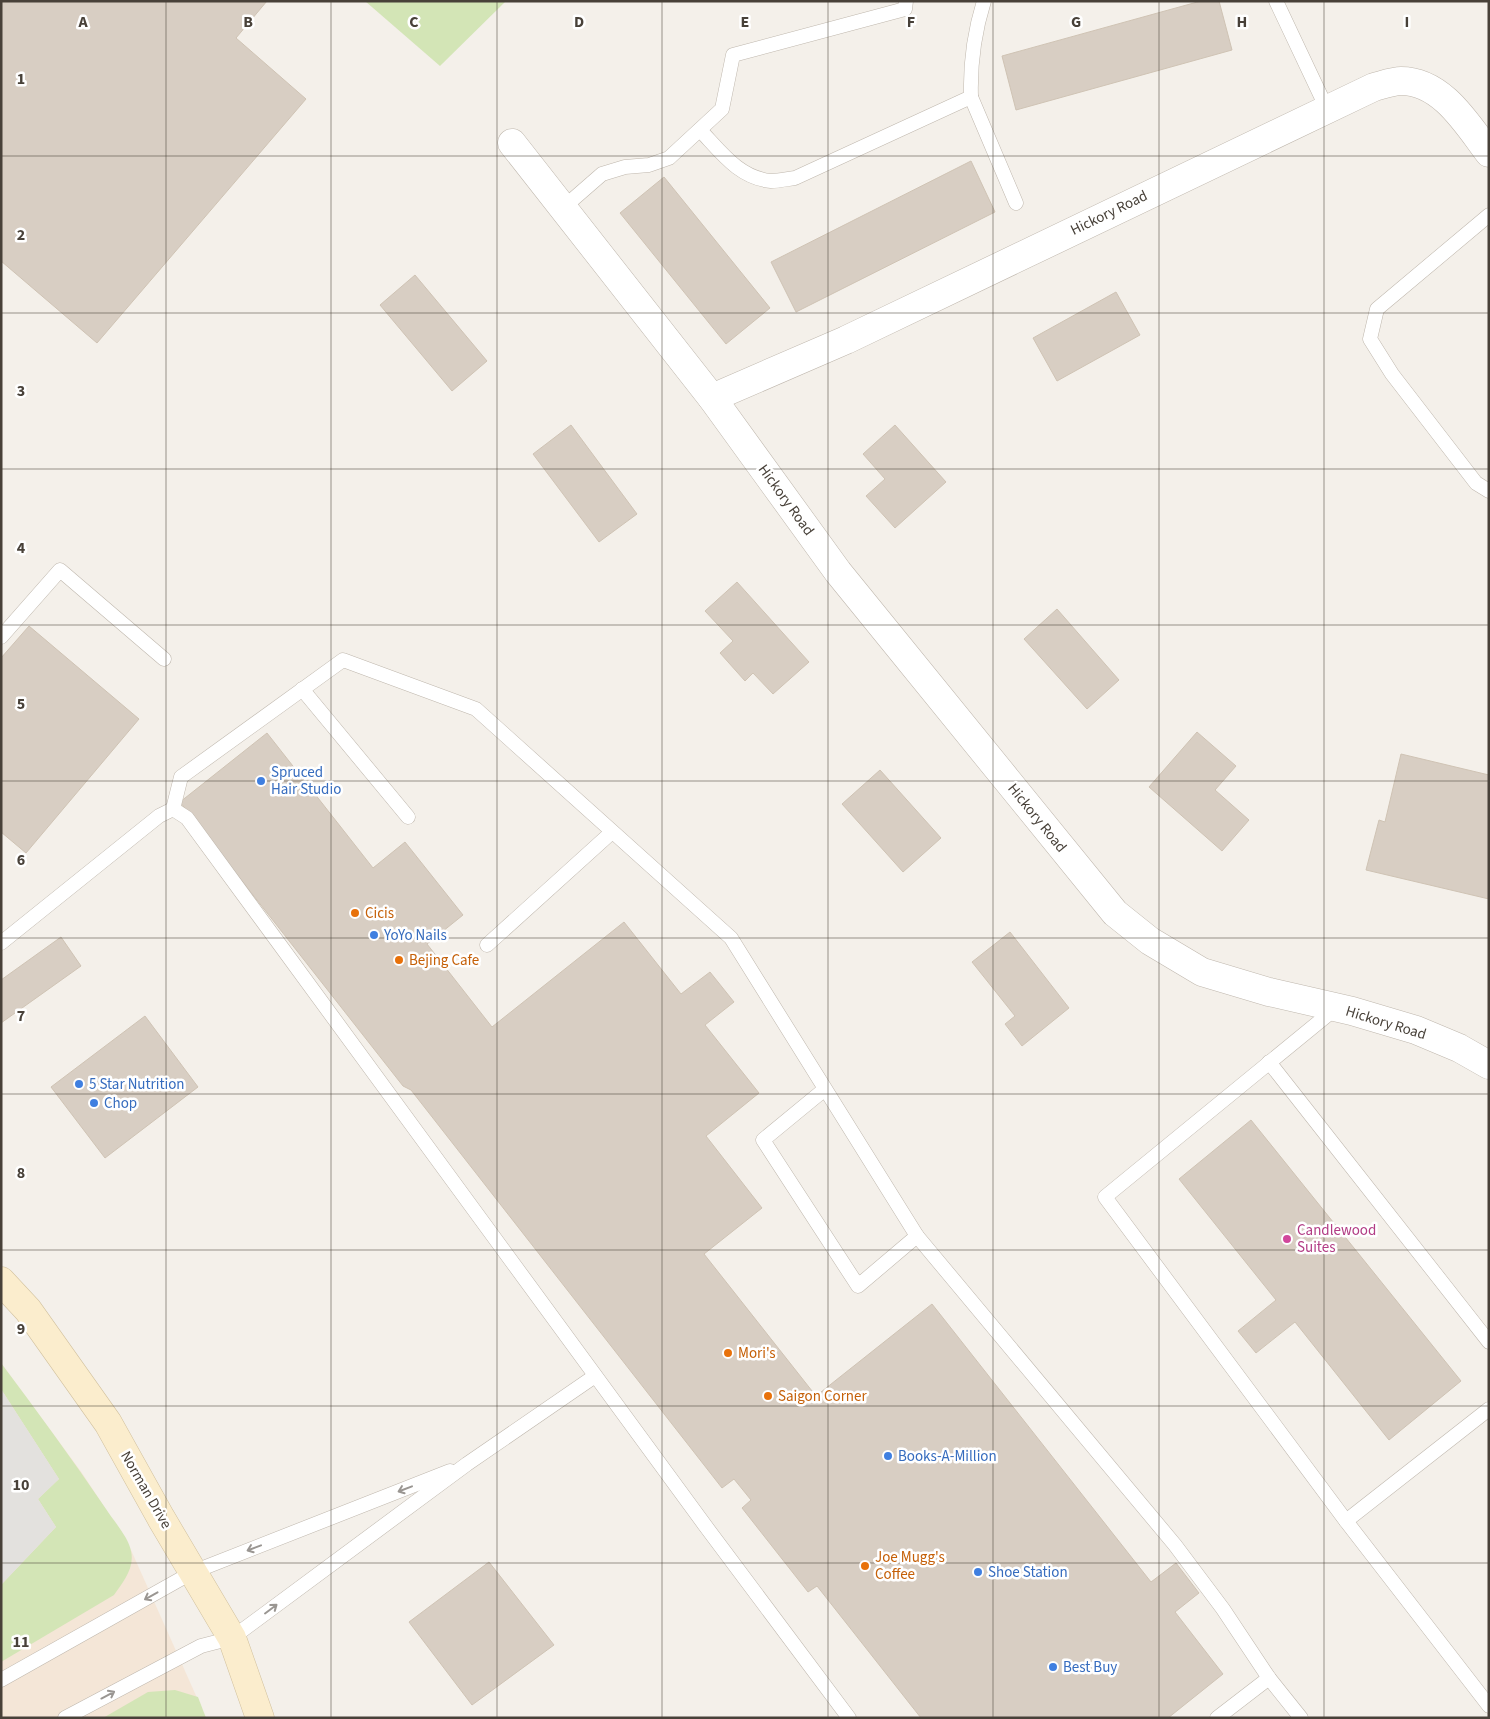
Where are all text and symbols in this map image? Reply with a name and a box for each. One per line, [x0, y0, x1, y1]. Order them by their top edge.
text: A [77, 11, 88, 33]
text: B [243, 11, 253, 33]
text: C [409, 11, 419, 33]
text: D [574, 11, 584, 33]
text: E [741, 11, 749, 33]
text: F [907, 11, 915, 33]
text: G [1071, 11, 1081, 33]
text: H [1237, 11, 1247, 33]
text: I [1405, 11, 1409, 33]
text: 1 [17, 68, 25, 90]
street label: Hickory Road [1067, 185, 1151, 241]
text: 2 [17, 224, 25, 246]
text: 3 [17, 380, 25, 402]
street label: Hickory Road [753, 460, 819, 540]
text: 4 [17, 537, 26, 559]
text: 5 [17, 693, 25, 715]
place label: Spruced Hair Studio [271, 762, 341, 800]
marker: Spruced Hair Studio [255, 775, 267, 787]
street label: Hickory Road [1003, 779, 1071, 857]
text: 6 [17, 849, 25, 871]
place label: Cicis [365, 903, 394, 924]
marker: Cicis [349, 907, 361, 919]
place label: YoYo Nails [383, 925, 447, 946]
marker: YoYo Nails [368, 929, 380, 941]
place label: Bejing Cafe [409, 950, 479, 971]
marker: Bejing Cafe [393, 954, 405, 966]
street label: Hickory Road [1343, 1001, 1429, 1045]
text: 7 [17, 1005, 25, 1027]
place label: 5 Star Nutrition [89, 1074, 185, 1095]
marker: 5 Star Nutrition [73, 1078, 85, 1090]
place label: Chop [104, 1093, 137, 1114]
marker: Chop [88, 1097, 100, 1109]
text: 8 [17, 1162, 25, 1184]
place label: Candlewood Suites [1297, 1220, 1376, 1258]
marker: Candlewood Suites [1281, 1233, 1293, 1245]
text: 9 [17, 1318, 25, 1340]
place label: Mori's [738, 1343, 776, 1364]
marker: Mori's [722, 1347, 734, 1359]
place label: Saigon Corner [778, 1386, 867, 1407]
marker: Saigon Corner [762, 1390, 774, 1402]
place label: Books-A-Million [898, 1446, 997, 1467]
street label: Norman Drive [115, 1447, 177, 1533]
marker: Books-A-Million [882, 1450, 894, 1462]
text: 10 [13, 1474, 29, 1496]
one-way arrow [398, 1484, 413, 1494]
one-way arrow [247, 1544, 262, 1553]
place label: Joe Mugg's Coffee [875, 1547, 945, 1585]
marker: Joe Mugg's Coffee [859, 1560, 871, 1572]
place label: Shoe Station [988, 1562, 1068, 1583]
marker: Shoe Station [972, 1566, 984, 1578]
one-way arrow [143, 1591, 158, 1601]
one-way arrow [264, 1604, 278, 1614]
text: 11 [13, 1631, 29, 1653]
place label: Best Buy [1063, 1657, 1117, 1678]
marker: Best Buy [1047, 1661, 1059, 1673]
one-way arrow [100, 1690, 115, 1699]

